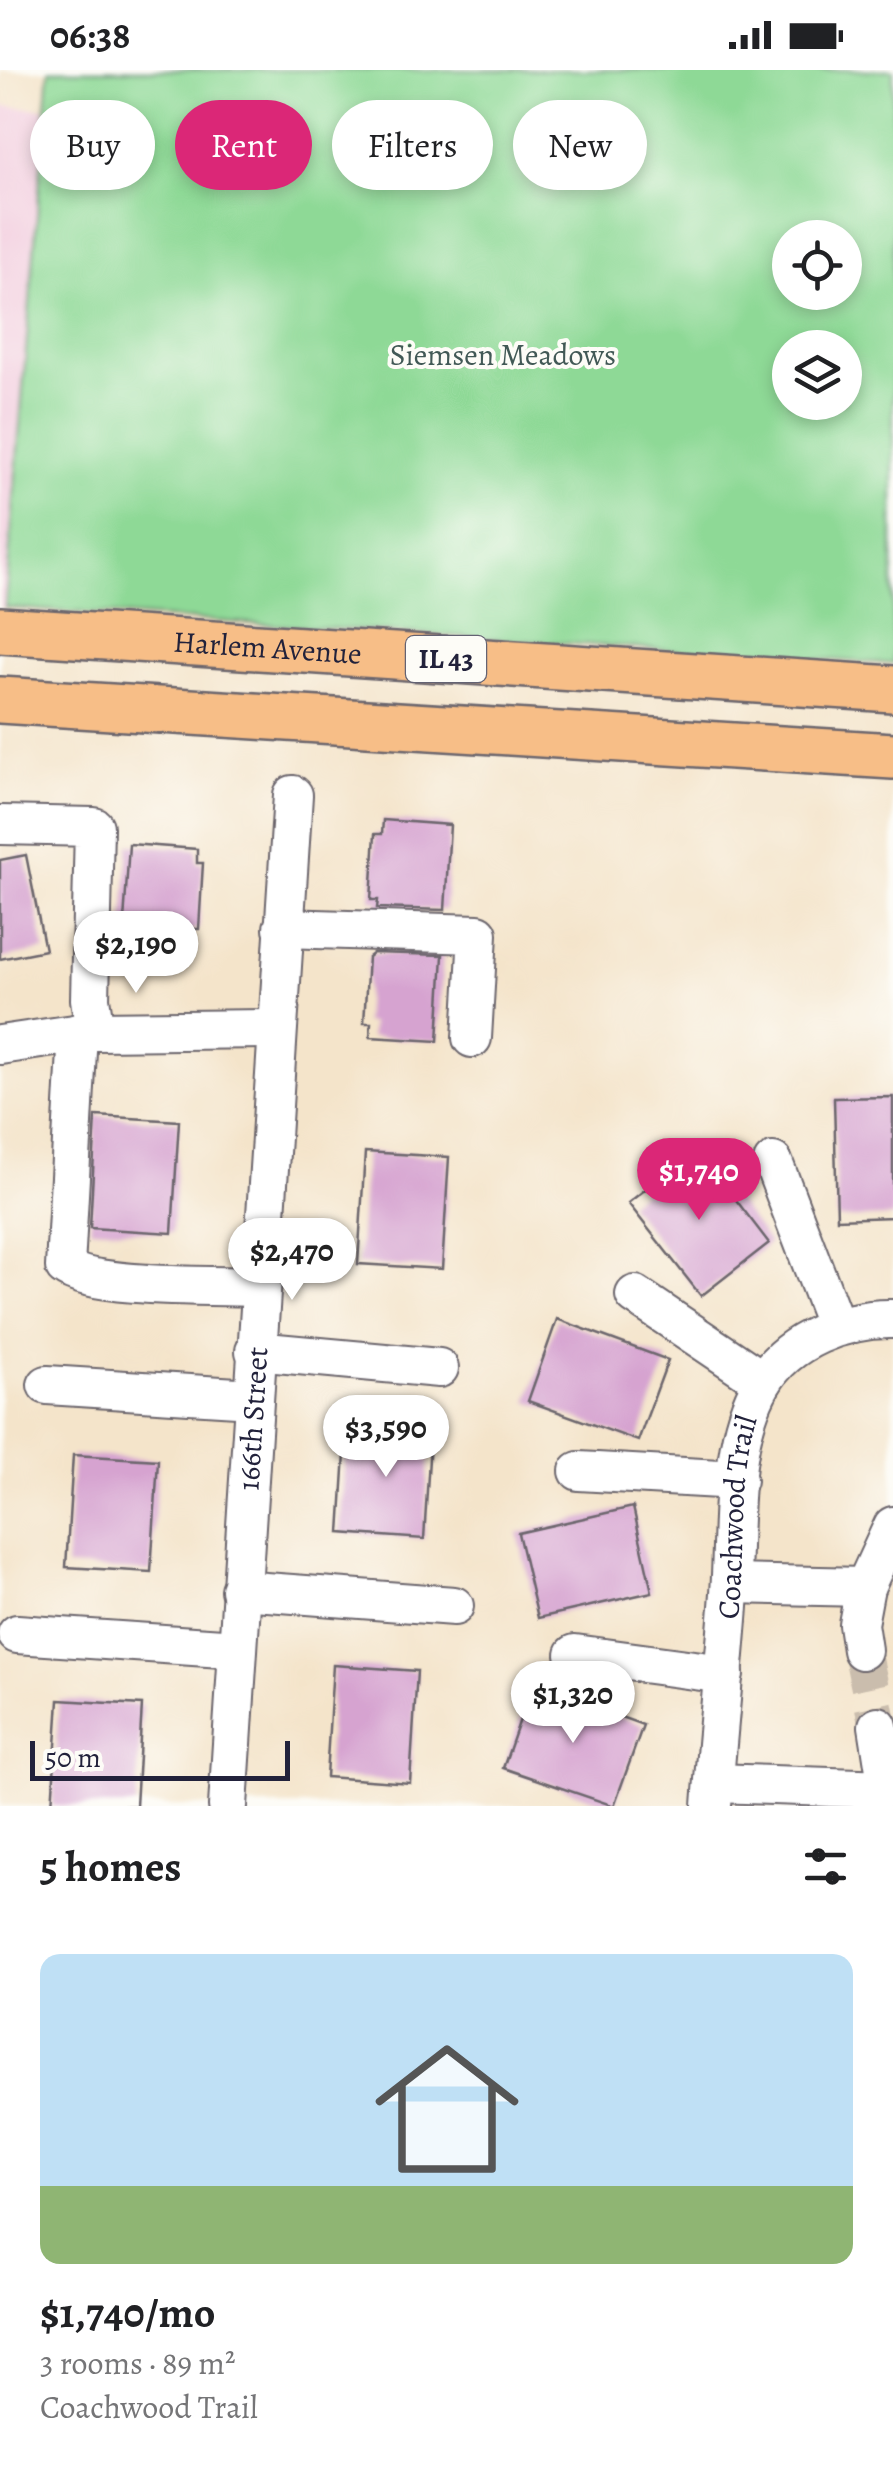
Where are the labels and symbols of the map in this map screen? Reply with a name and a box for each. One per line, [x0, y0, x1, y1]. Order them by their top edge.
park label: Siemsen Meadows [390, 335, 616, 375]
street label: Harlem Avenue [172, 621, 363, 674]
road number: IL 43 [406, 636, 486, 682]
pin: $2,190 [55, 911, 217, 996]
pin: $1,740 [618, 1138, 780, 1223]
pin: $2,470 [211, 1218, 373, 1303]
street label: 166th Street [228, 1346, 277, 1492]
pin: $3,590 [305, 1395, 467, 1480]
street label: Coachwood Trail [708, 1410, 767, 1620]
pin: $1,320 [492, 1661, 654, 1746]
scale bar [30, 1736, 290, 1780]

